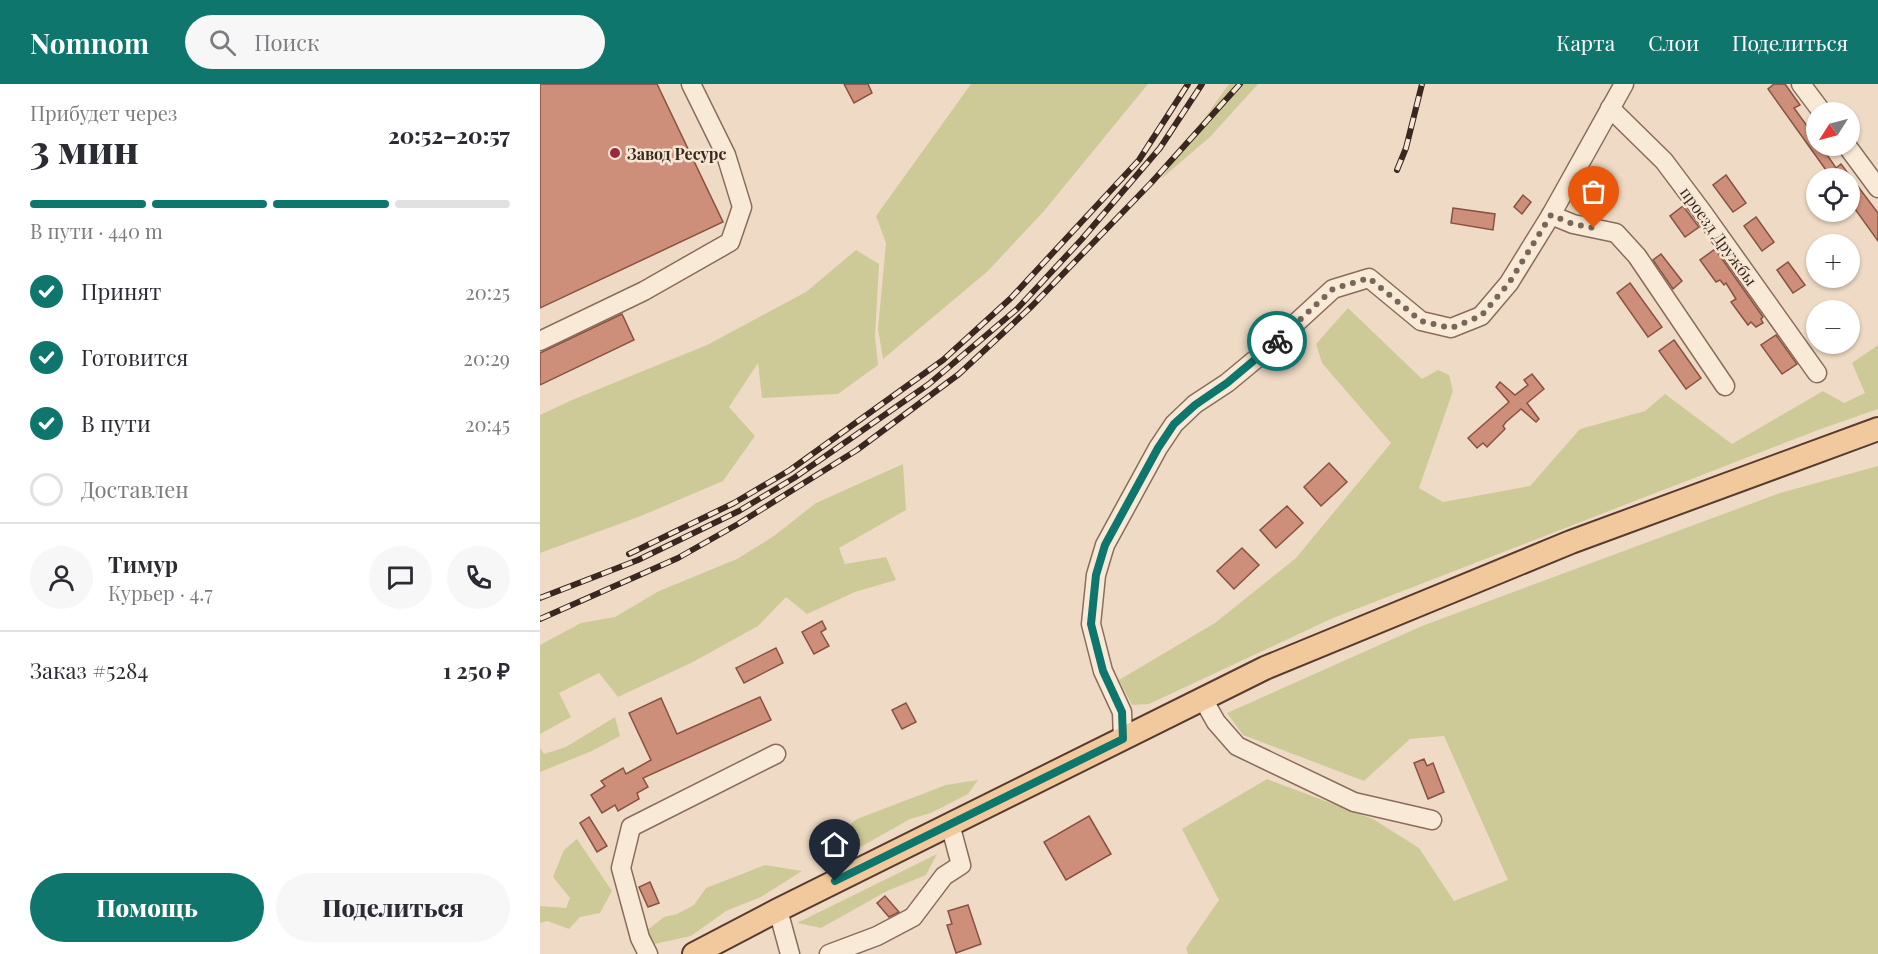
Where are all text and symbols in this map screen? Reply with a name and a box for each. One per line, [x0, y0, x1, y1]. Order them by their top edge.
search box [185, 15, 605, 69]
text: Nomnom [30, 24, 149, 61]
icon: search [206, 26, 239, 59]
text: Поиск [254, 27, 320, 57]
text: Карта [1556, 28, 1615, 56]
text: Слои [1648, 28, 1699, 56]
text: Поделиться [1732, 28, 1848, 56]
text: Прибудет через [30, 99, 177, 126]
north arrow [1806, 102, 1860, 156]
map controls [1806, 102, 1860, 354]
text: 20:52–20:57 [388, 120, 510, 150]
text: 3 мин [30, 122, 139, 174]
place label: Завод Ресурс [627, 143, 726, 164]
marker: Завод Ресурс [608, 146, 622, 160]
pin [1568, 166, 1619, 228]
button: locate [1806, 168, 1860, 222]
icon: bag [1577, 175, 1610, 208]
street label: проезд Дружбы [1676, 182, 1762, 290]
text: В пути · 440 m [30, 217, 163, 244]
button: + [1806, 234, 1860, 288]
icon: check [30, 275, 63, 308]
text: Принят [81, 276, 161, 306]
text: 20:25 [465, 278, 510, 305]
button: − [1806, 300, 1860, 354]
courier [1247, 311, 1307, 371]
icon: bike [1261, 325, 1294, 358]
icon: check [30, 341, 63, 374]
text: Готовится [81, 342, 188, 372]
text: 20:29 [463, 344, 510, 371]
icon: check [30, 407, 63, 440]
text: В пути [81, 408, 151, 438]
text: 20:45 [465, 410, 510, 437]
text: Доставлен [81, 474, 189, 504]
button: person [30, 546, 93, 609]
button: chat [369, 546, 432, 609]
button: phone [447, 546, 510, 609]
text: Тимур [108, 549, 178, 579]
text: Курьер · 4.7 [108, 579, 213, 606]
text: Заказ #5284 [30, 655, 148, 685]
text: 1 250 ₽ [443, 655, 510, 685]
pin [809, 819, 860, 881]
icon: home [818, 828, 851, 861]
button: Помощь [30, 873, 264, 942]
button: Поделиться [276, 873, 510, 942]

